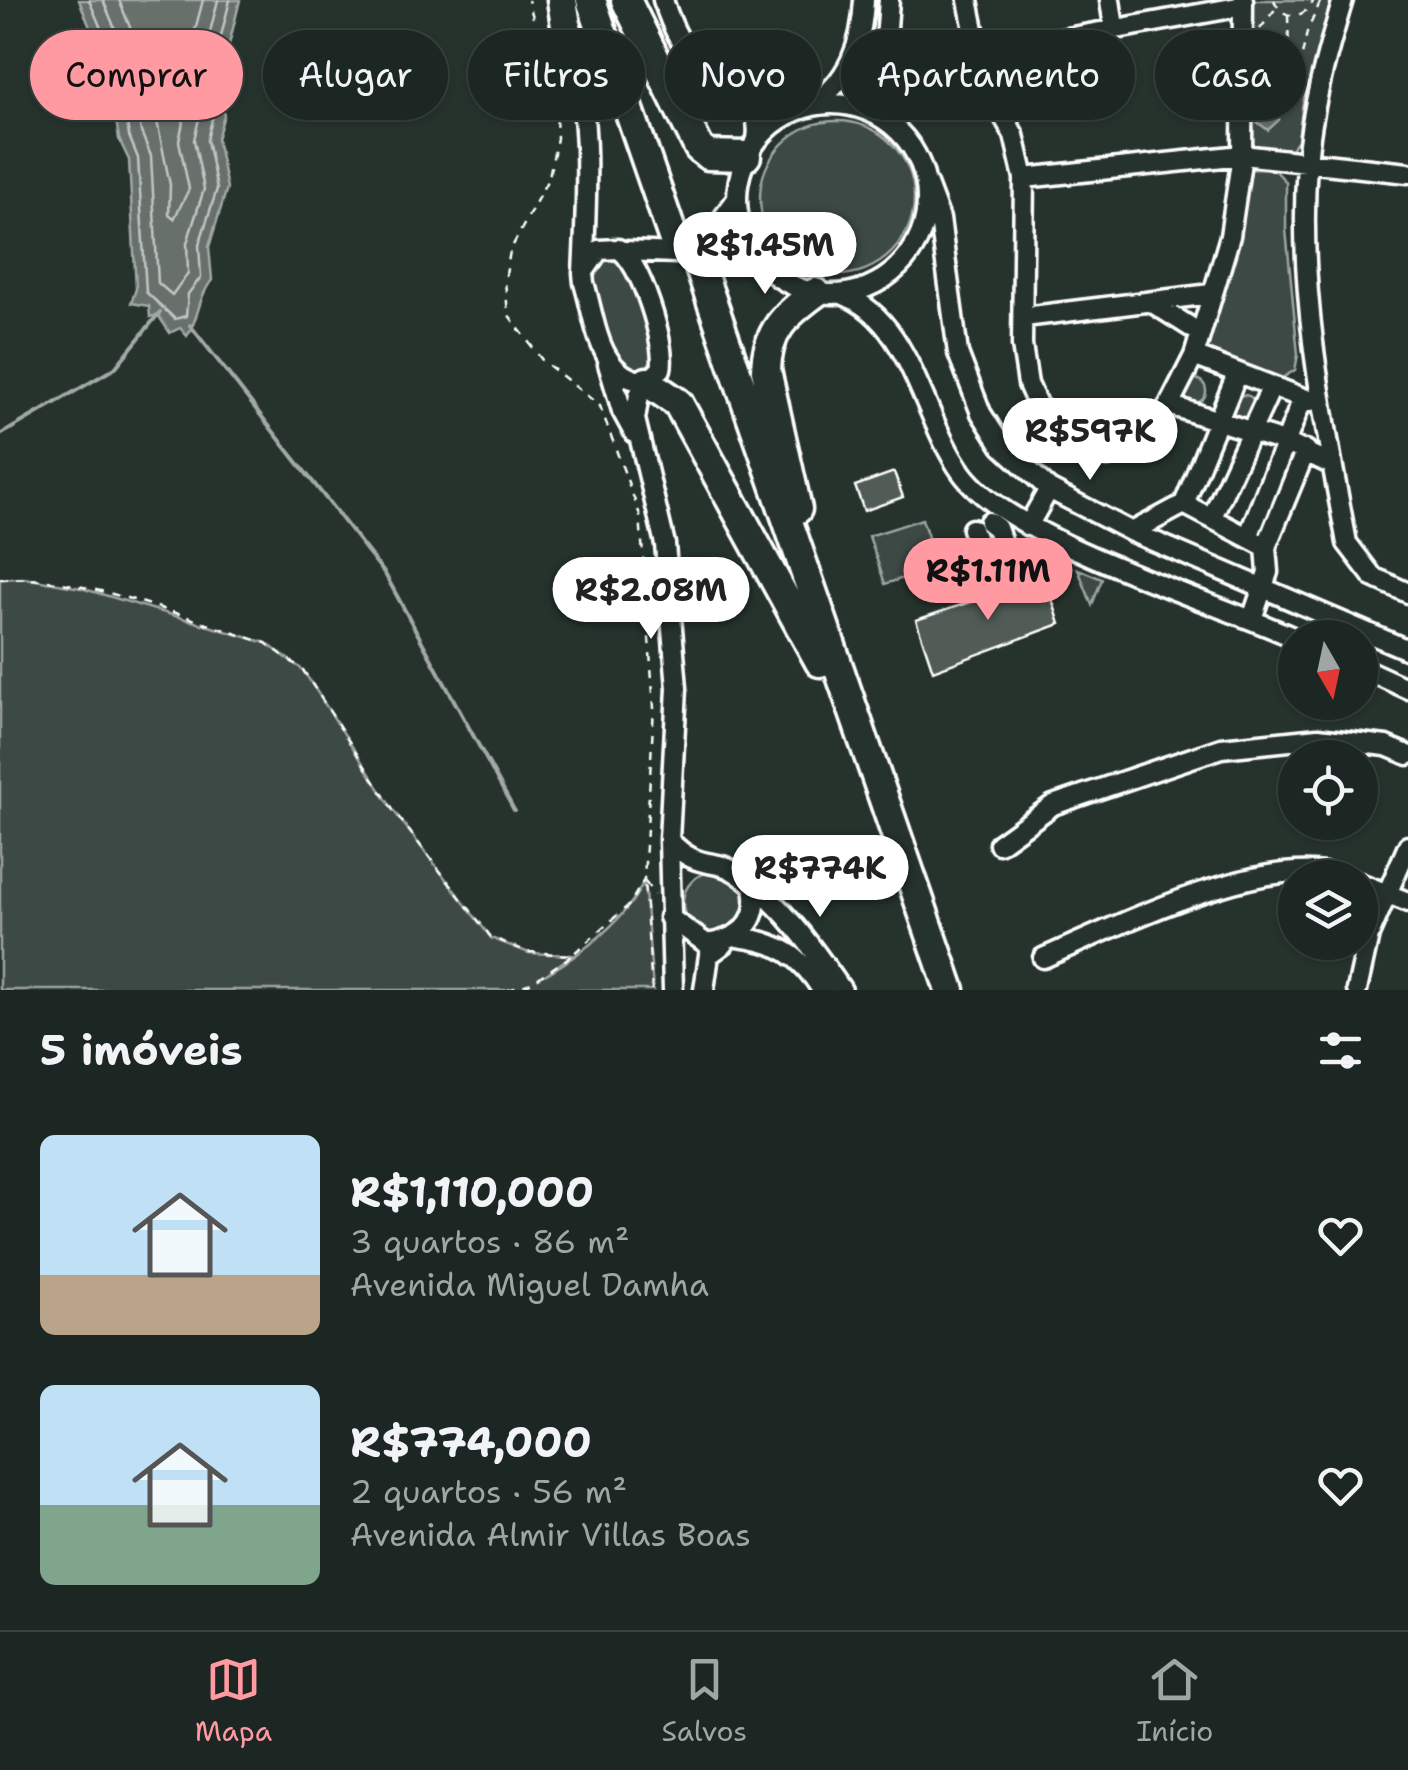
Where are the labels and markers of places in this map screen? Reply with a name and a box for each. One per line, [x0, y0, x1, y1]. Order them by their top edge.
pin: R$1.45M [673, 212, 857, 297]
pin: R$597K [1009, 398, 1171, 483]
pin: R$1.11M [896, 538, 1080, 623]
pin: R$2.08M [559, 557, 743, 642]
pin: R$774K [739, 835, 901, 920]

